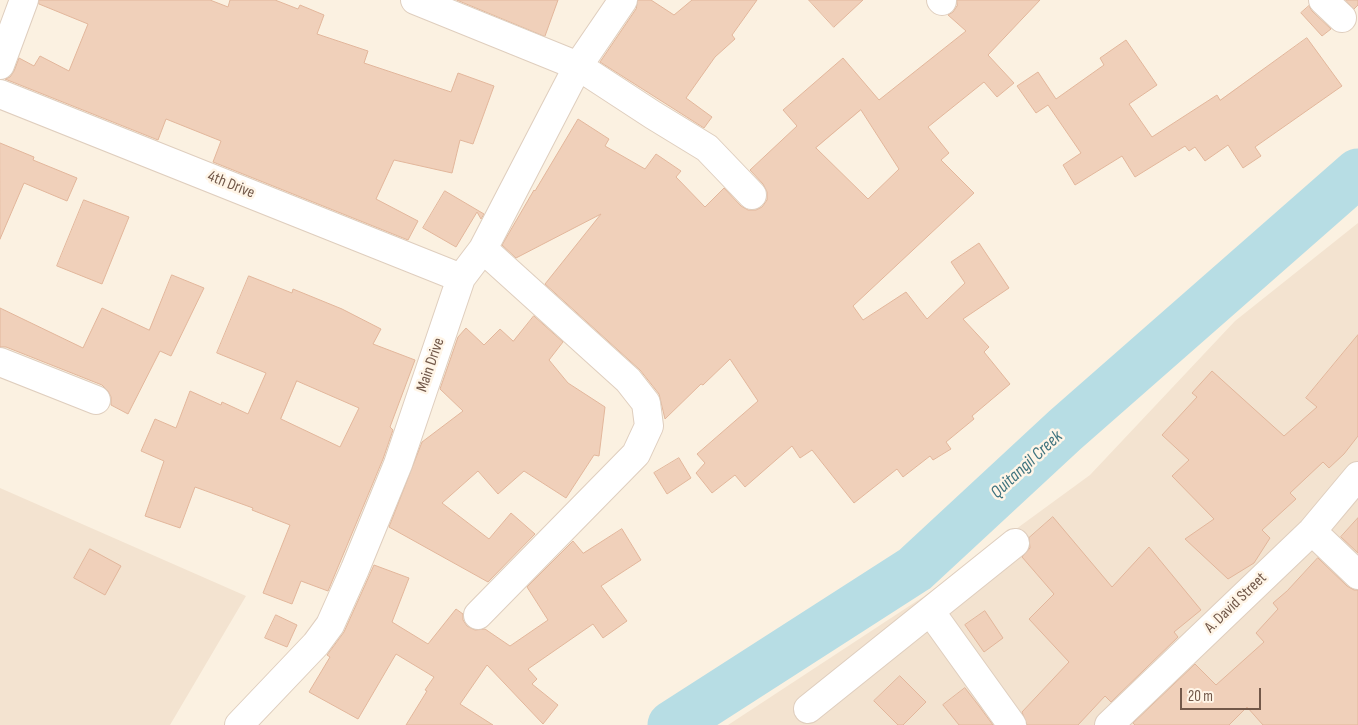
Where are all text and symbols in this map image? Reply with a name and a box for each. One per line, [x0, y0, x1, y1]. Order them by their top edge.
street label: 4th Drive [205, 167, 257, 203]
street label: Main Drive [413, 335, 449, 395]
water label: Quitangil Creek [987, 426, 1067, 504]
street label: A. David Street [1201, 569, 1271, 637]
scale bar [1183, 678, 1264, 710]
text: 20 m [1188, 687, 1213, 706]

